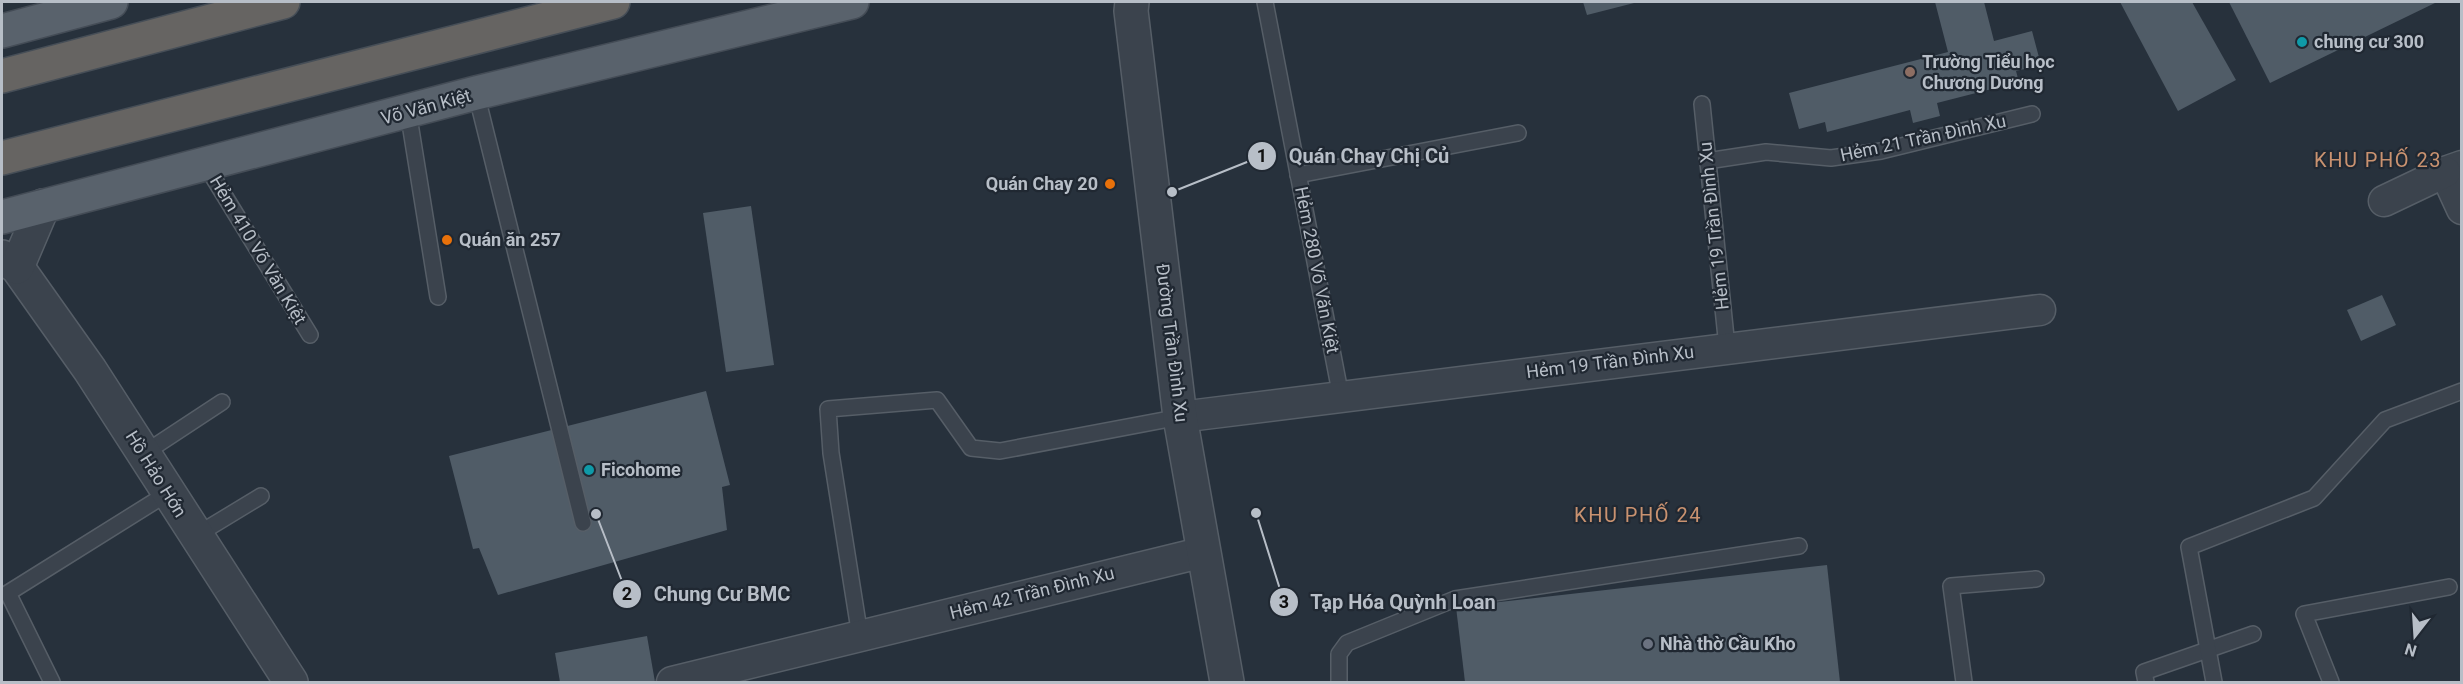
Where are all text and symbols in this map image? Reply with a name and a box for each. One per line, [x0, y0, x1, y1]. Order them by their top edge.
place label: chung cư 300 [2314, 31, 2424, 52]
marker: chung cư 300 [2295, 35, 2309, 49]
place label: Trường Tiểu học Chương Dương [1922, 51, 2055, 93]
marker: Trường Tiểu học Chương Dương [1903, 65, 1917, 79]
street label: Võ Văn Kiệt [379, 84, 473, 129]
street label: Hẻm 21 Trần Đình Xu [1838, 110, 2008, 165]
callout: Quán Chay Chị Củ [1247, 137, 1462, 175]
street label: Hẻm 19 Trần Đình Xu [1694, 141, 1733, 311]
text: Quán Chay Chị Củ [1289, 144, 1449, 168]
text: 1 [1257, 145, 1267, 166]
district label: KHU PHỐ 23 [2314, 147, 2442, 172]
street label: Hẻm 410 Võ Văn Kiệt [206, 172, 311, 328]
place label: Quán Chay 20 [986, 173, 1098, 194]
marker: Quán Chay 20 [1103, 177, 1117, 191]
street label: Hẻm 280 Võ Văn Kiệt [1291, 185, 1344, 355]
place label: Quán ăn 257 [459, 229, 561, 250]
marker: Quán ăn 257 [440, 233, 454, 247]
street label: Đường Trần Ðình Xu [1152, 262, 1193, 423]
street label: Hẻm 19 Trần Ðình Xu [1525, 341, 1695, 382]
street label: Hồ Hảo Hớn [122, 427, 191, 521]
place label: Ficohome [601, 459, 681, 480]
marker: Ficohome [582, 463, 596, 477]
district label: KHU PHỐ 24 [1574, 502, 1702, 527]
street label: Hẻm 42 Trần Ðình Xu [947, 562, 1116, 623]
callout: Chung Cư BMC [612, 575, 802, 613]
text: Chung Cư BMC [654, 582, 790, 606]
text: 2 [622, 583, 632, 604]
callout: Tạp Hóa Quỳnh Loan [1269, 583, 1508, 621]
text: Tạp Hóa Quỳnh Loan [1310, 590, 1496, 614]
text: 3 [1279, 591, 1289, 612]
north arrow [2385, 606, 2445, 666]
place label: Nhà thờ Cầu Kho [1660, 633, 1796, 654]
marker: Nhà thờ Cầu Kho [1641, 637, 1655, 651]
text: N [2403, 639, 2419, 661]

